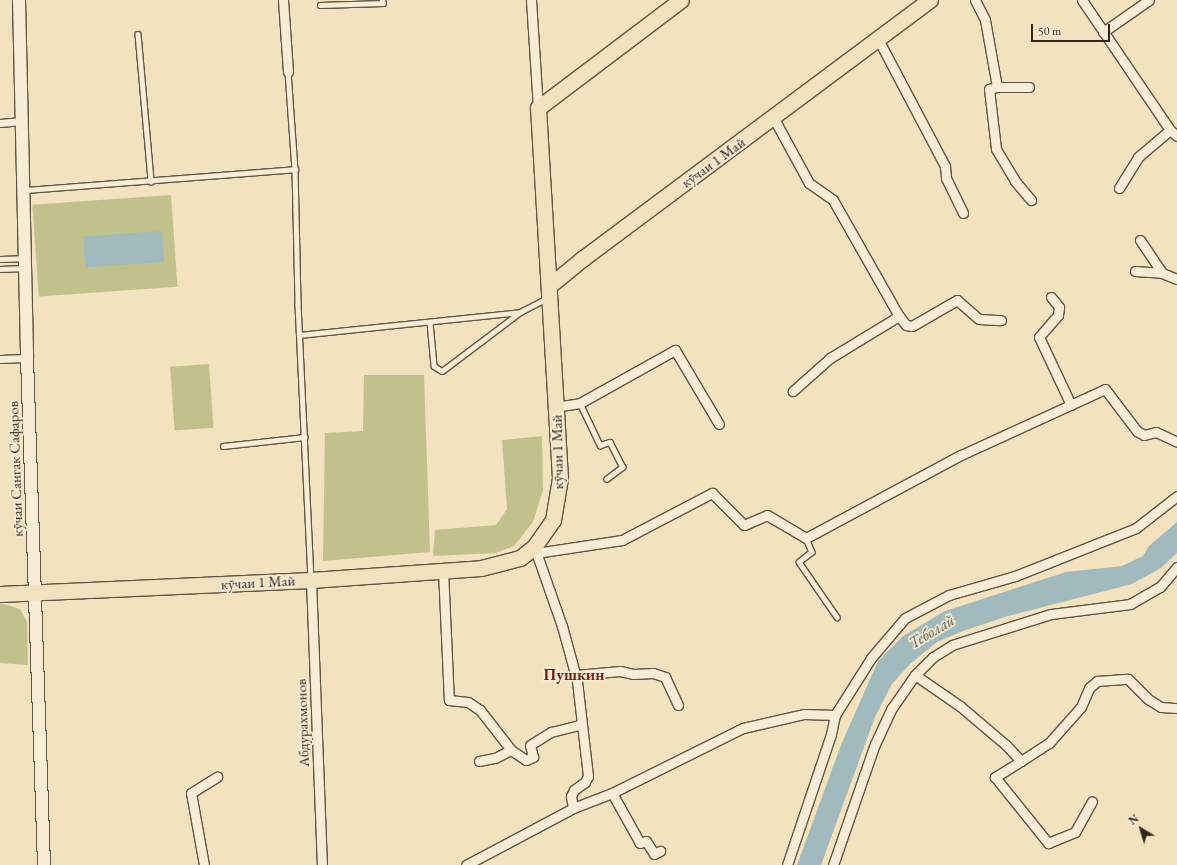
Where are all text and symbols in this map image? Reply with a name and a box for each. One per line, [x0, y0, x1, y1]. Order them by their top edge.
scale bar [1033, 16, 1112, 42]
text: 50 m [1038, 23, 1061, 39]
street label: кӯчаи 1 Май [677, 133, 749, 191]
street label: кӯчаи Сангак Сафаров [4, 401, 26, 537]
street label: кӯчаи 1 Май [547, 415, 567, 489]
street label: кӯчаи 1 Май [220, 571, 296, 593]
water label: Теболай [906, 611, 958, 653]
district label: Пушкин [544, 665, 604, 685]
street label: Абдурахмонов [291, 678, 313, 768]
north arrow [1121, 809, 1161, 849]
text: N [1126, 811, 1141, 828]

